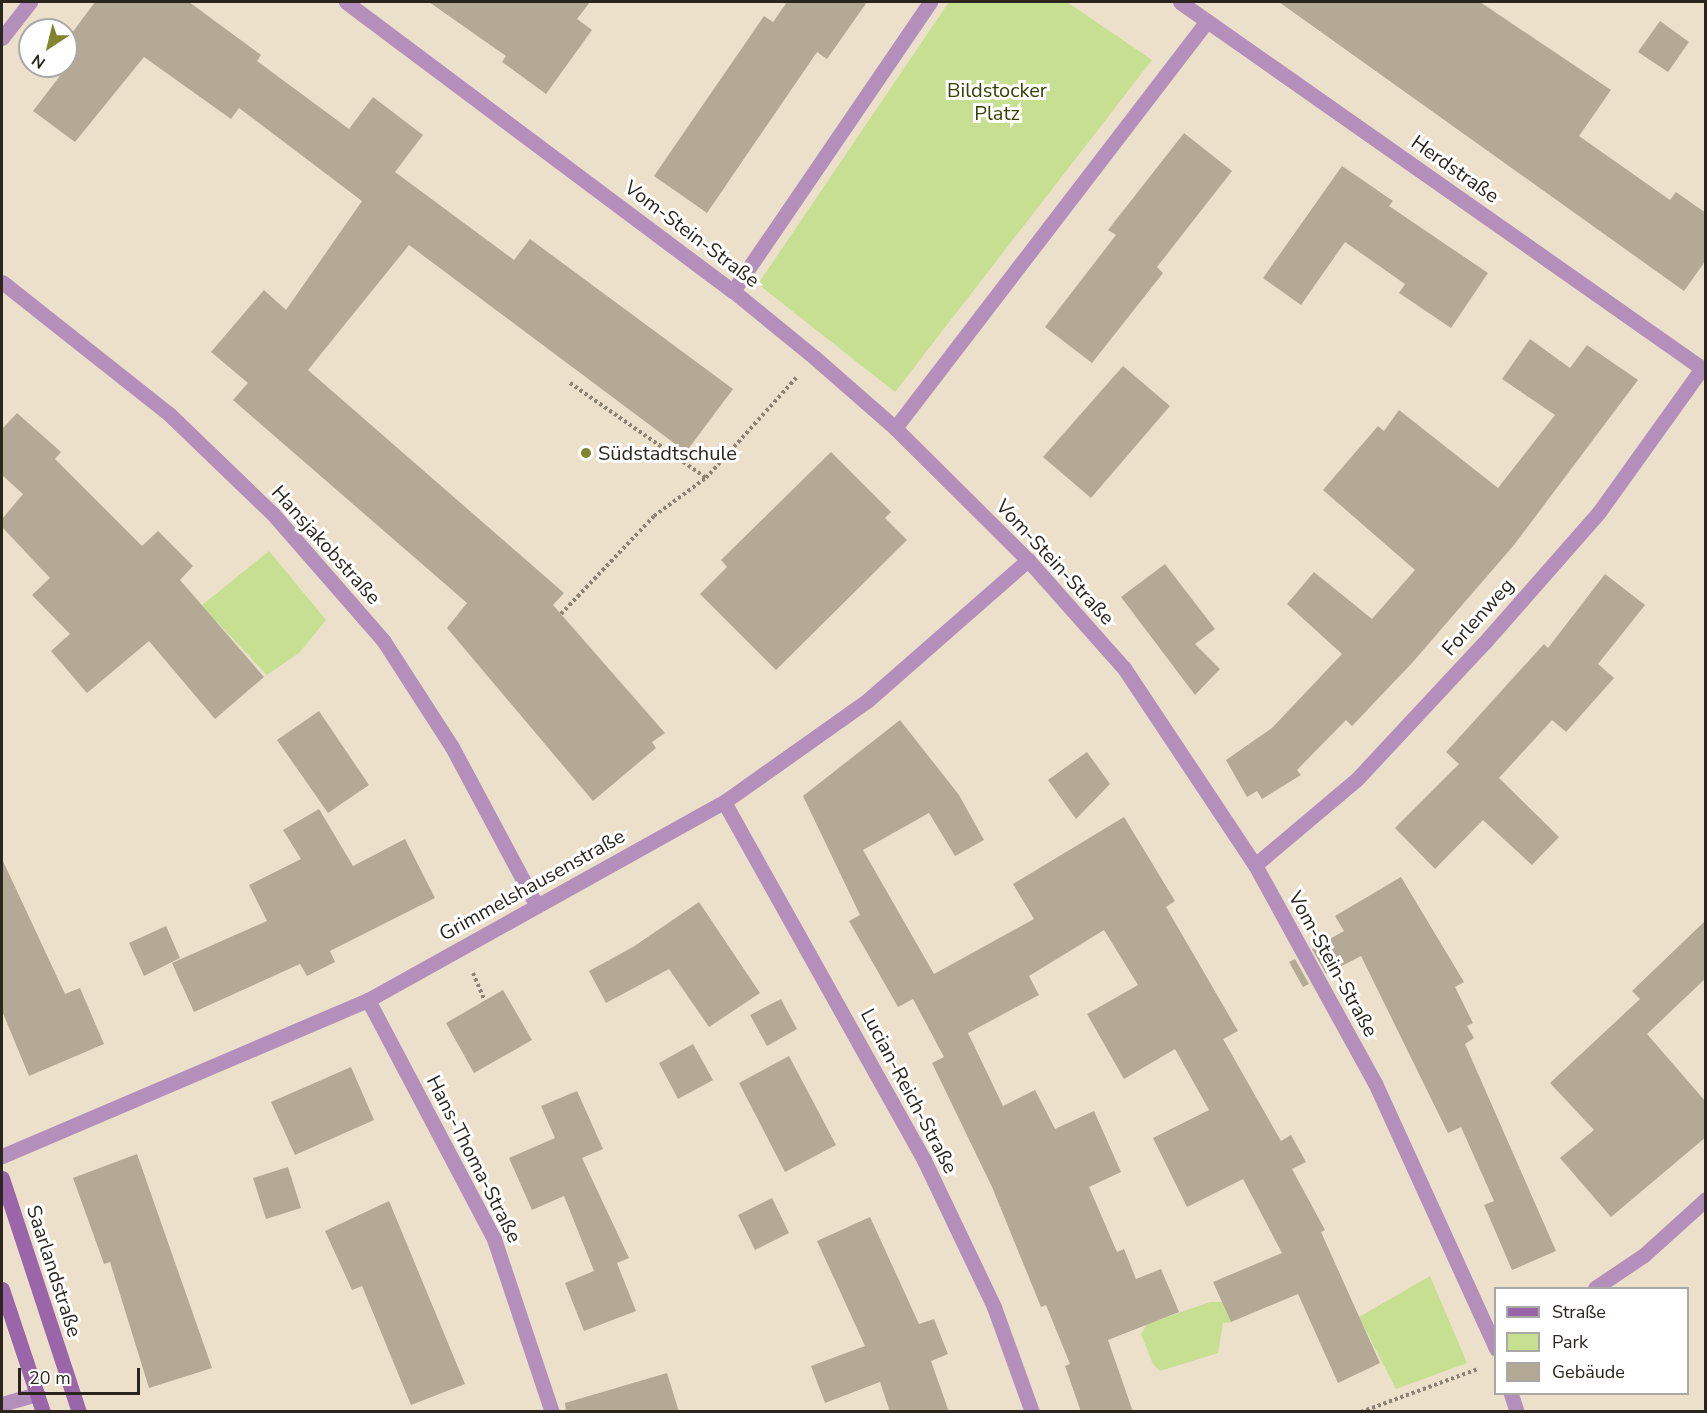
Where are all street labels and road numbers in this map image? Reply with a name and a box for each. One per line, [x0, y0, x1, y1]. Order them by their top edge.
street label: Herdstraße [1406, 130, 1504, 208]
street label: Vom-Stein-Straße [620, 175, 764, 293]
street label: Hansjakobstraße [266, 481, 386, 609]
street label: Vom-Stein-Straße [991, 494, 1119, 630]
street label: Forlenweg [1437, 573, 1519, 661]
street label: Grimmelshausenstraße [435, 824, 629, 946]
street label: Vom-Stein-Straße [1283, 887, 1383, 1041]
street label: Lucian-Reich-Straße [855, 1004, 963, 1178]
street label: Hans-Thoma-Straße [421, 1071, 527, 1247]
street label: Saarlandstraße [21, 1202, 87, 1340]

